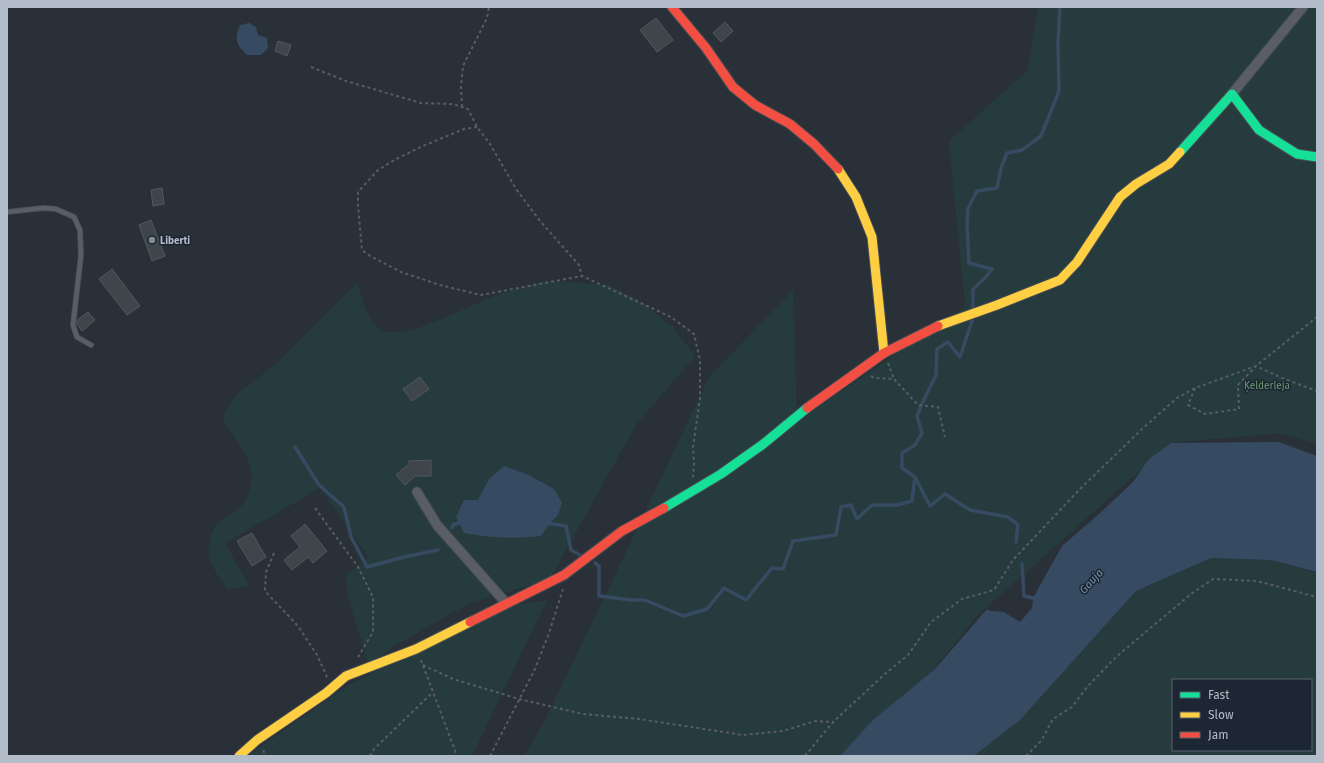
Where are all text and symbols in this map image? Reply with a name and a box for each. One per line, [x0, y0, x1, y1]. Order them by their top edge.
marker: Liberti [147, 235, 157, 245]
place label: Liberti [160, 235, 190, 247]
park label: Ķelderleja [1244, 380, 1290, 393]
water label: Gauja [1077, 566, 1106, 596]
legend [1172, 679, 1312, 751]
text: Fast [1208, 688, 1230, 702]
text: Slow [1208, 708, 1234, 722]
text: Jam [1208, 728, 1228, 742]

